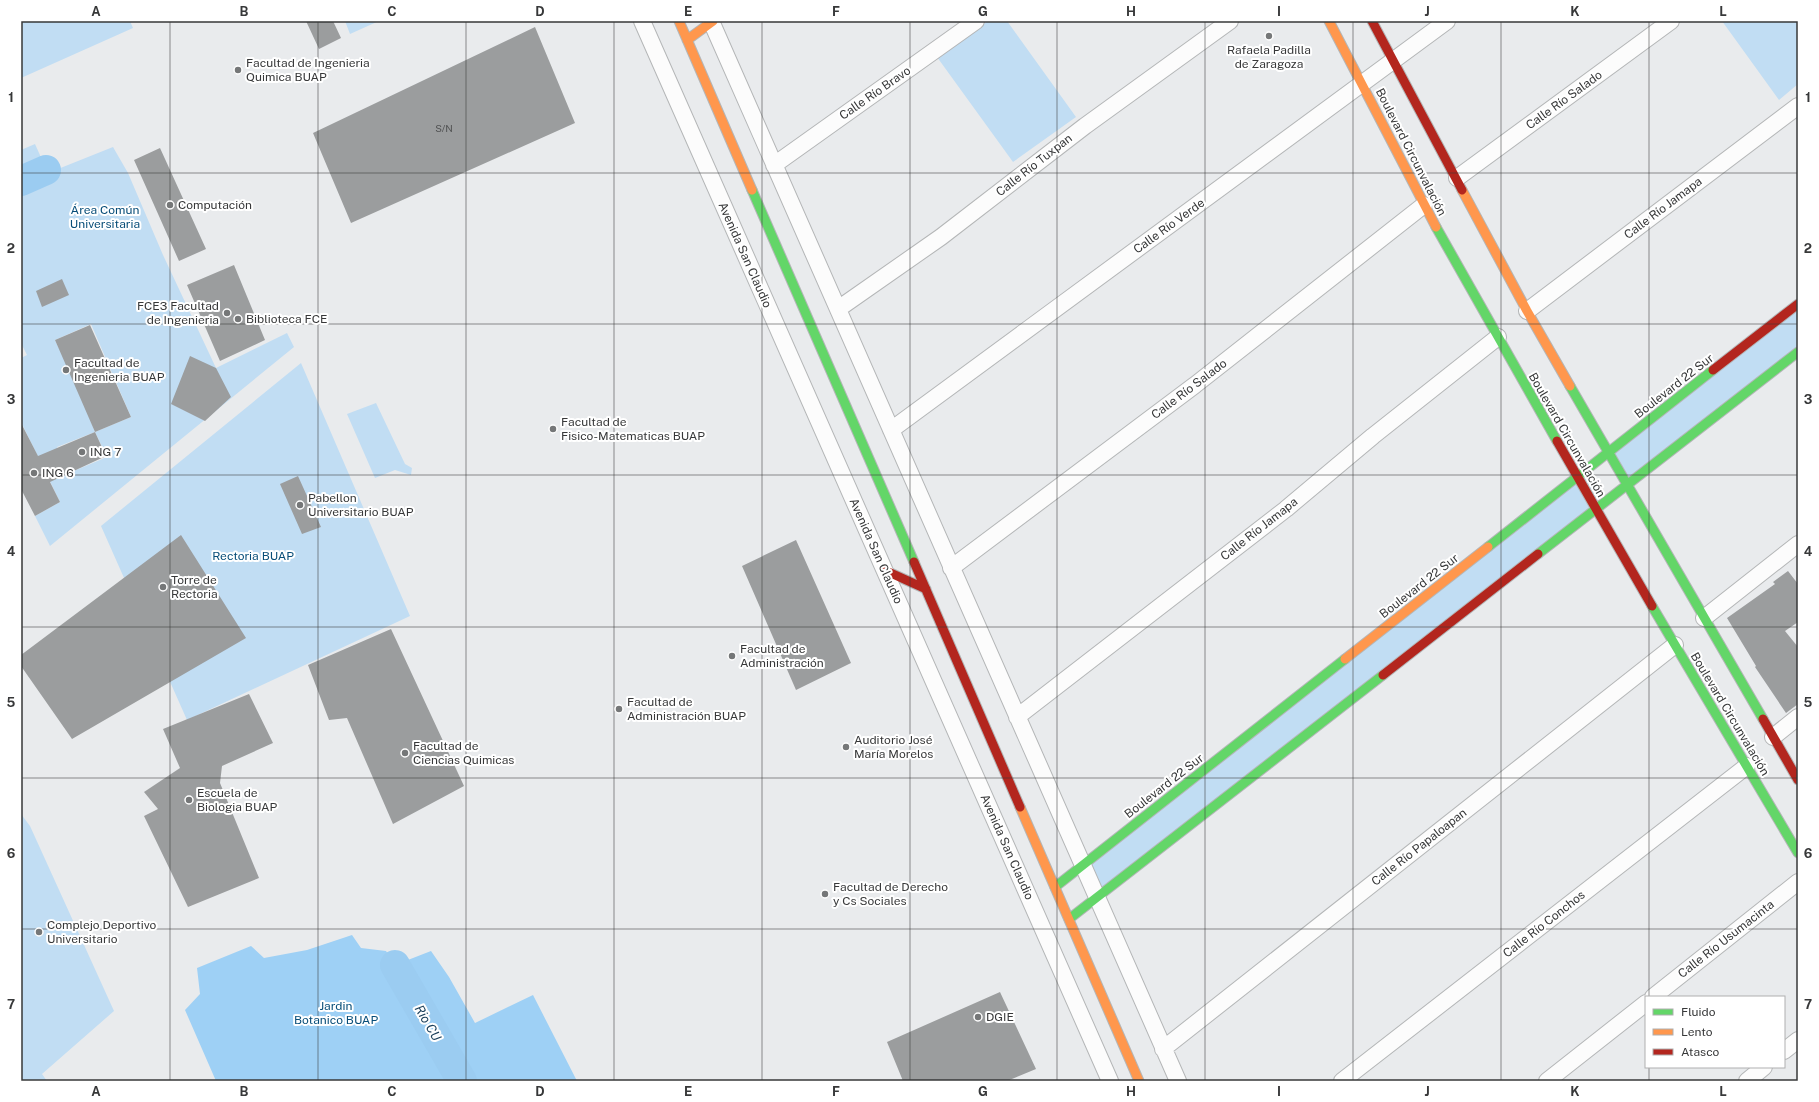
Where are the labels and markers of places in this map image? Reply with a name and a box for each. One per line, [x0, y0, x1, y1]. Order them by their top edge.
marker: Rafaela Padilla de Zaragoza [1264, 31, 1274, 41]
place label: Rafaela Padilla de Zaragoza [1227, 43, 1311, 71]
place label: Facultad de Ingenieria Quimica BUAP [246, 56, 370, 84]
marker: Facultad de Ingenieria Quimica BUAP [233, 65, 243, 75]
place label: Computación [178, 198, 252, 212]
marker: Computación [165, 200, 175, 210]
place label: FCE3 Facultad de Ingenieria [137, 299, 219, 327]
marker: FCE3 Facultad de Ingenieria [222, 308, 232, 318]
place label: Biblioteca FCE [246, 312, 327, 326]
marker: Biblioteca FCE [233, 314, 243, 324]
place label: Facultad de Ingenieria BUAP [74, 356, 165, 384]
marker: Facultad de Ingenieria BUAP [61, 365, 71, 375]
place label: Facultad de Fisico-Matematicas BUAP [561, 415, 705, 443]
marker: Facultad de Fisico-Matematicas BUAP [548, 424, 558, 434]
place label: ING 7 [90, 445, 121, 459]
marker: ING 7 [77, 447, 87, 457]
place label: ING 6 [42, 466, 74, 480]
marker: ING 6 [29, 468, 39, 478]
place label: Pabellon Universitario BUAP [308, 491, 414, 519]
marker: Pabellon Universitario BUAP [295, 500, 305, 510]
place label: Torre de Rectoria [171, 573, 218, 601]
marker: Torre de Rectoria [158, 582, 168, 592]
place label: Facultad de Administración [740, 642, 824, 670]
marker: Facultad de Administración [727, 651, 737, 661]
place label: Facultad de Administración BUAP [627, 695, 746, 723]
marker: Facultad de Administración BUAP [614, 704, 624, 714]
place label: Auditorio José María Morelos [854, 733, 933, 761]
place label: Facultad de Ciencias Quimicas [413, 739, 514, 767]
marker: Auditorio José María Morelos [841, 742, 851, 752]
marker: Facultad de Ciencias Quimicas [400, 748, 410, 758]
place label: Escuela de Biologia BUAP [197, 786, 277, 814]
marker: Escuela de Biologia BUAP [184, 795, 194, 805]
place label: Facultad de Derecho y Cs Sociales [833, 880, 948, 908]
marker: Facultad de Derecho y Cs Sociales [820, 889, 830, 899]
place label: Complejo Deportivo Universitario [47, 918, 157, 946]
marker: Complejo Deportivo Universitario [34, 927, 44, 937]
place label: DGIE [986, 1010, 1014, 1024]
marker: DGIE [973, 1012, 983, 1022]

